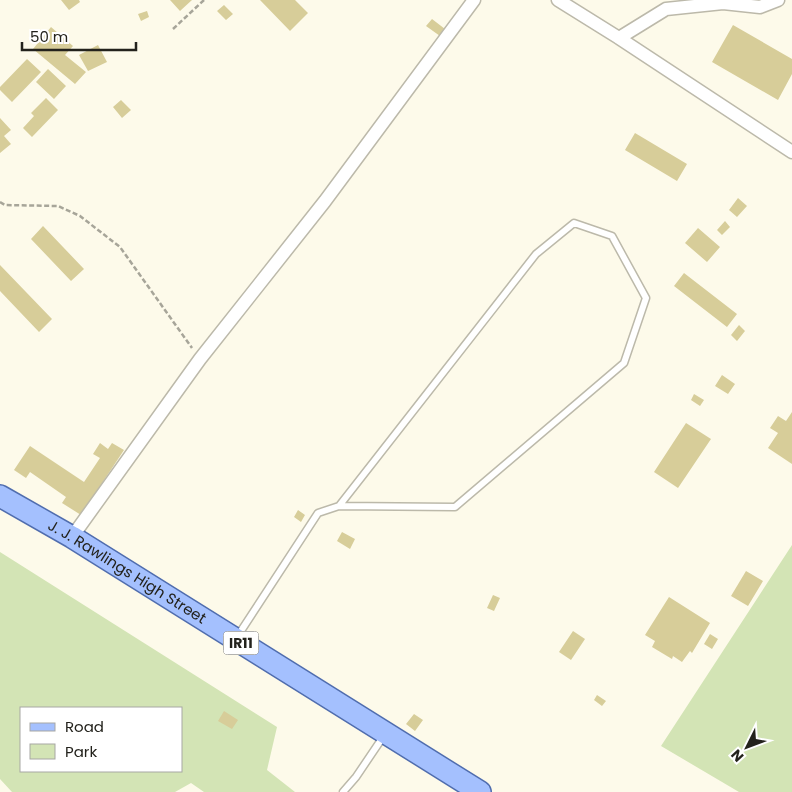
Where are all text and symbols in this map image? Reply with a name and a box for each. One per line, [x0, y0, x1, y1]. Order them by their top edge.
scale bar [22, 20, 136, 52]
text: 50 m [30, 26, 68, 47]
street label: J. J. Rawlings High Street [44, 514, 211, 628]
road number: IR11 [224, 632, 258, 654]
legend [20, 707, 182, 772]
text: Road [65, 716, 104, 737]
north arrow [722, 722, 772, 772]
text: Park [65, 741, 97, 762]
text: N [726, 745, 748, 766]

